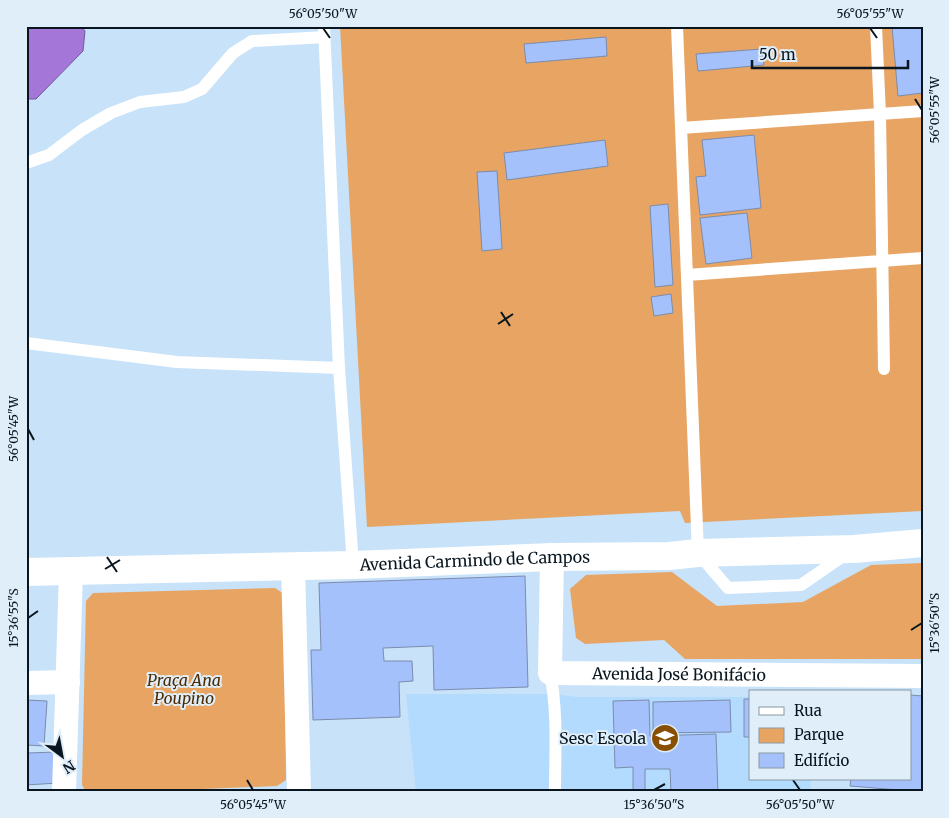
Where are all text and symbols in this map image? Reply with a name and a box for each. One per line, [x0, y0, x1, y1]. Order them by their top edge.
text: 56°05'50"W [289, 6, 358, 21]
text: 56°05'55"W [837, 6, 905, 21]
scale bar [752, 38, 908, 70]
text: 50 m [759, 45, 796, 64]
text: 56°05'55"W [927, 75, 942, 144]
text: 56°05'45"W [6, 395, 21, 462]
street label: Avenida Carmindo de Campos [358, 547, 590, 575]
text: 15°36'55"S [6, 588, 21, 648]
text: 15°36'50"S [927, 593, 942, 653]
street label: Avenida José Bonifácio [591, 663, 766, 685]
park label: Praça Ana Poupino [147, 670, 221, 708]
legend [749, 690, 912, 780]
text: Rua [794, 701, 822, 720]
school or university icon: Sesc Escola [650, 723, 680, 753]
text: Parque [794, 725, 844, 744]
place label: Sesc Escola [559, 728, 646, 748]
north arrow [38, 730, 88, 780]
text: Edifício [794, 751, 850, 770]
text: N [59, 756, 78, 778]
text: 56°05'45"W [220, 797, 287, 812]
text: 15°36'50"S [624, 797, 684, 812]
text: 56°05'50"W [766, 797, 835, 812]

